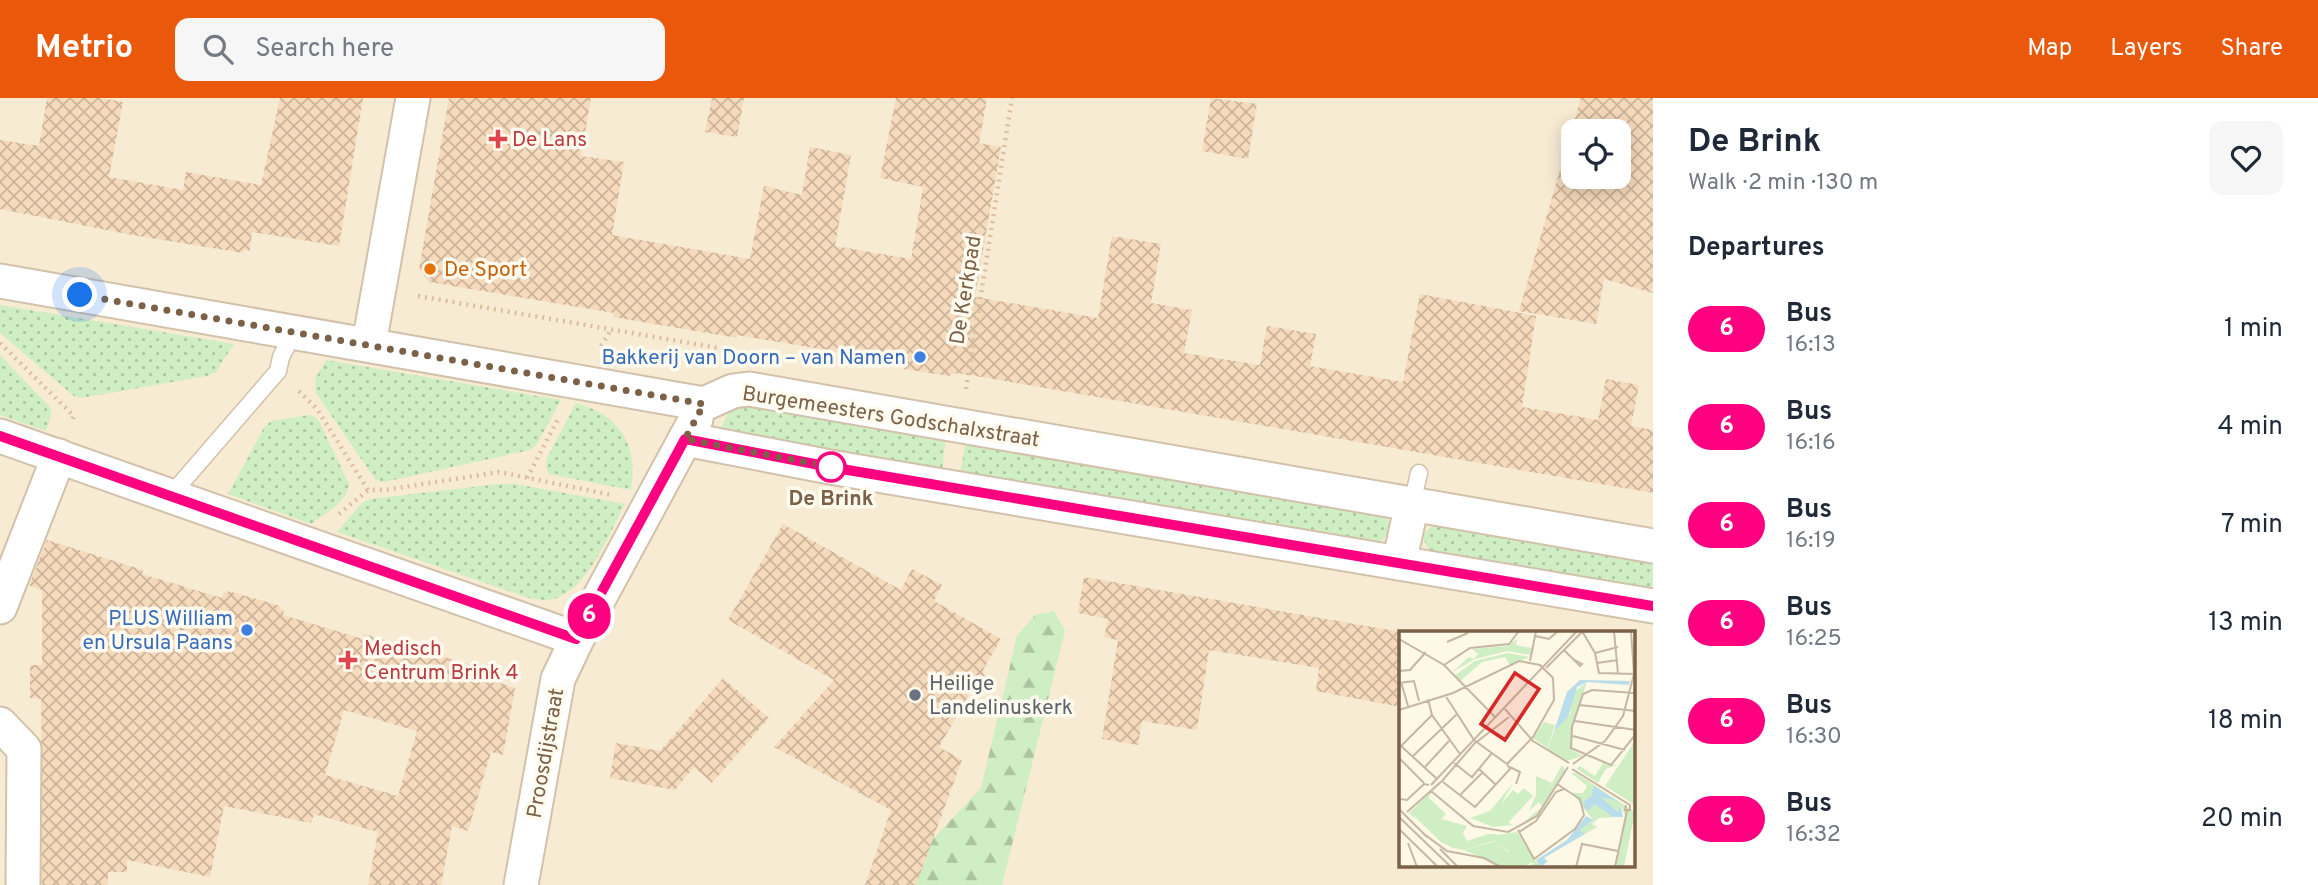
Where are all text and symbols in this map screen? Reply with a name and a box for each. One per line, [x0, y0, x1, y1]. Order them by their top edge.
search box [175, 18, 665, 81]
text: Metrio [35, 28, 133, 70]
icon: search [199, 30, 237, 68]
text: Search here [255, 33, 394, 66]
text: Map [2027, 34, 2072, 64]
text: Layers [2110, 34, 2182, 64]
text: Share [2220, 34, 2283, 64]
map controls [1561, 119, 1631, 189]
button: locate [1561, 119, 1631, 189]
button: heart [2209, 121, 2283, 195]
text: De Brink [1688, 122, 1821, 164]
place label: De Lans [512, 127, 587, 154]
marker: De Lans [490, 131, 506, 147]
text: Walk · 2 min · 130 m [1688, 169, 1878, 198]
text: Departures [1688, 232, 1825, 265]
street label: De Kerkpad [945, 234, 988, 347]
place label: De Sport [444, 257, 527, 284]
marker: De Sport [422, 261, 438, 277]
your location [62, 277, 97, 312]
text: Bus [1786, 298, 1832, 331]
text: 1 min [2224, 313, 2283, 346]
text: 6 [1719, 314, 1734, 344]
text: 16:13 [1786, 331, 1836, 360]
place label: Bakkerij van Doorn – van Namen [601, 345, 906, 372]
marker: Bakkerij van Doorn – van Namen [912, 349, 928, 365]
street label: Burgemeesters Godschalxstraat [740, 381, 1041, 454]
text: Bus [1786, 396, 1832, 429]
text: 4 min [2217, 411, 2283, 444]
text: 6 [1719, 412, 1734, 442]
text: 16:16 [1786, 429, 1836, 458]
marker: De Brink [816, 452, 846, 482]
place label: De Brink [789, 486, 874, 513]
text: Bus [1786, 494, 1832, 527]
text: 7 min [2221, 509, 2283, 542]
text: 6 [1719, 510, 1734, 540]
text: 16:19 [1786, 527, 1836, 556]
text: Bus [1786, 592, 1832, 625]
line badge: 6 [566, 593, 612, 639]
text: 6 [582, 601, 596, 631]
place label: PLUS William en Ursula Paans [82, 606, 233, 657]
text: 13 min [2208, 607, 2283, 640]
text: 6 [1719, 608, 1734, 638]
marker: PLUS William en Ursula Paans [239, 622, 255, 638]
text: 16:25 [1786, 625, 1842, 654]
inset map [1399, 631, 1636, 868]
place label: Medisch Centrum Brink 4 [364, 636, 519, 687]
marker: Medisch Centrum Brink 4 [338, 650, 358, 670]
place label: Heilige Landelinuskerk [929, 671, 1073, 722]
street label: Proosdijstraat [522, 686, 571, 820]
marker: Heilige Landelinuskerk [907, 687, 923, 703]
text: Bus [1786, 690, 1832, 723]
text: 18 min [2208, 705, 2283, 738]
text: 6 [1719, 706, 1734, 736]
text: 16:30 [1786, 723, 1842, 752]
text: Bus [1786, 788, 1832, 821]
text: 20 min [2201, 803, 2283, 836]
text: 6 [1719, 804, 1734, 834]
text: 16:32 [1786, 821, 1841, 850]

